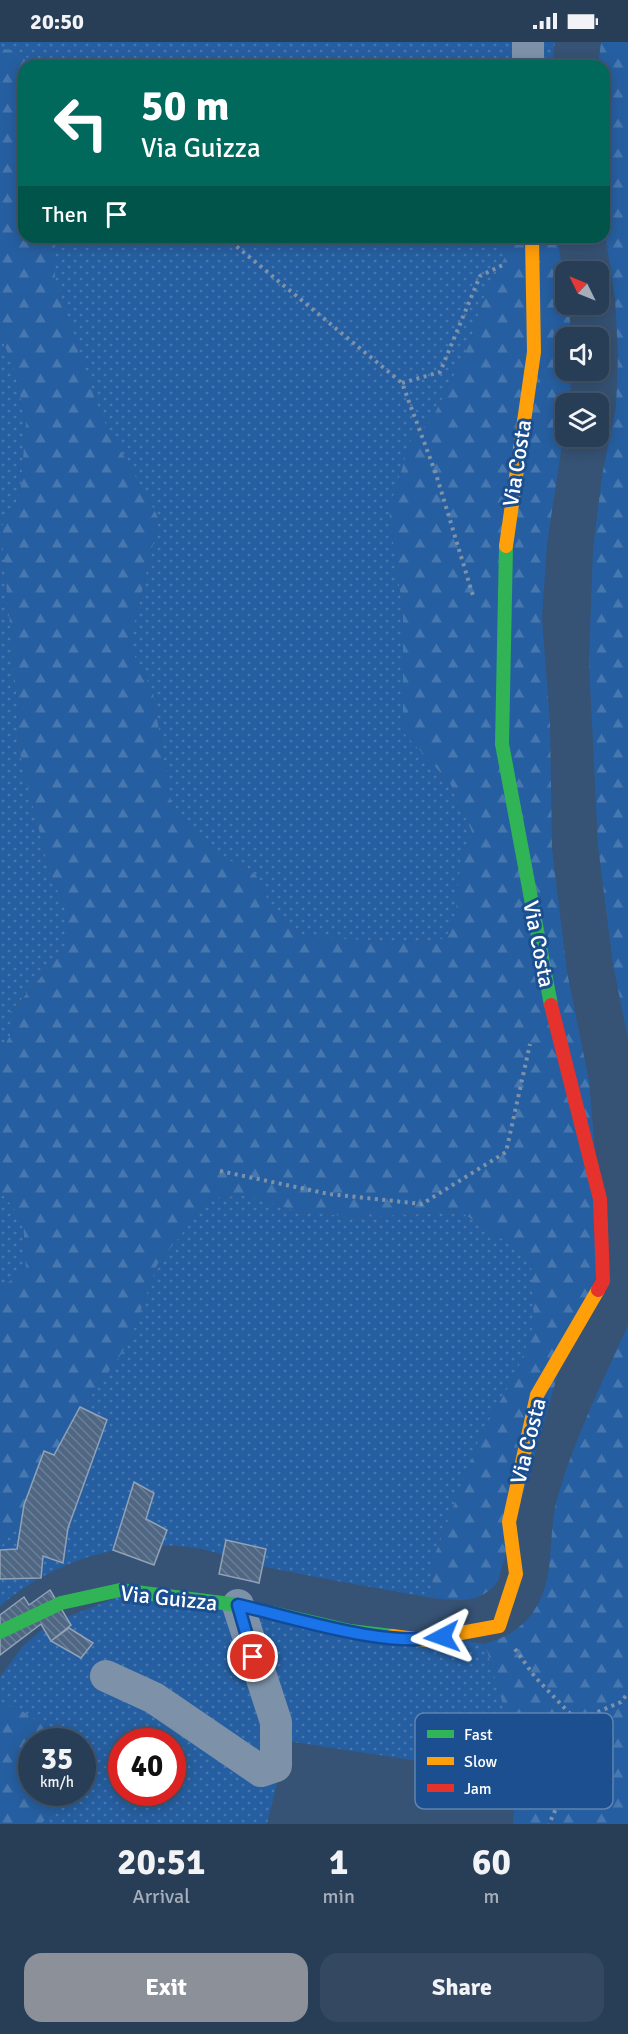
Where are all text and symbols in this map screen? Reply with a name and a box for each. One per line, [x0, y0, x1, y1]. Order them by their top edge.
text: 20:50 [30, 8, 84, 35]
text: 50 m [141, 81, 230, 132]
icon: left [42, 84, 120, 162]
text: Via Guizza [141, 132, 261, 165]
icon: arrive [100, 198, 133, 231]
text: Then [42, 201, 88, 228]
north arrow [555, 261, 609, 315]
map controls [555, 261, 609, 447]
button: sound [555, 327, 609, 381]
button: layers [555, 393, 609, 447]
street label: Via Costa [497, 418, 537, 508]
street label: Via Costa [517, 898, 561, 990]
street label: Via Costa [504, 1395, 552, 1487]
street label: Via Guizza [119, 1579, 219, 1617]
position arrow [410, 1605, 474, 1669]
pin [227, 1631, 278, 1682]
icon: arrive [236, 1640, 269, 1673]
legend [415, 1713, 613, 1809]
text: Fast [464, 1725, 493, 1745]
speed limit sign: 40 [108, 1728, 186, 1806]
text: 35 [41, 1741, 73, 1778]
text: Slow [464, 1752, 498, 1772]
text: km/h [40, 1773, 74, 1791]
text: Jam [464, 1779, 492, 1799]
text: 20:51 [117, 1840, 205, 1885]
text: 1 [329, 1840, 348, 1885]
text: 60 [472, 1840, 511, 1885]
text: Arrival [132, 1884, 190, 1909]
text: min [323, 1884, 355, 1909]
text: m [483, 1884, 499, 1909]
button: Exit [24, 1953, 308, 2022]
button: Share [320, 1953, 604, 2022]

